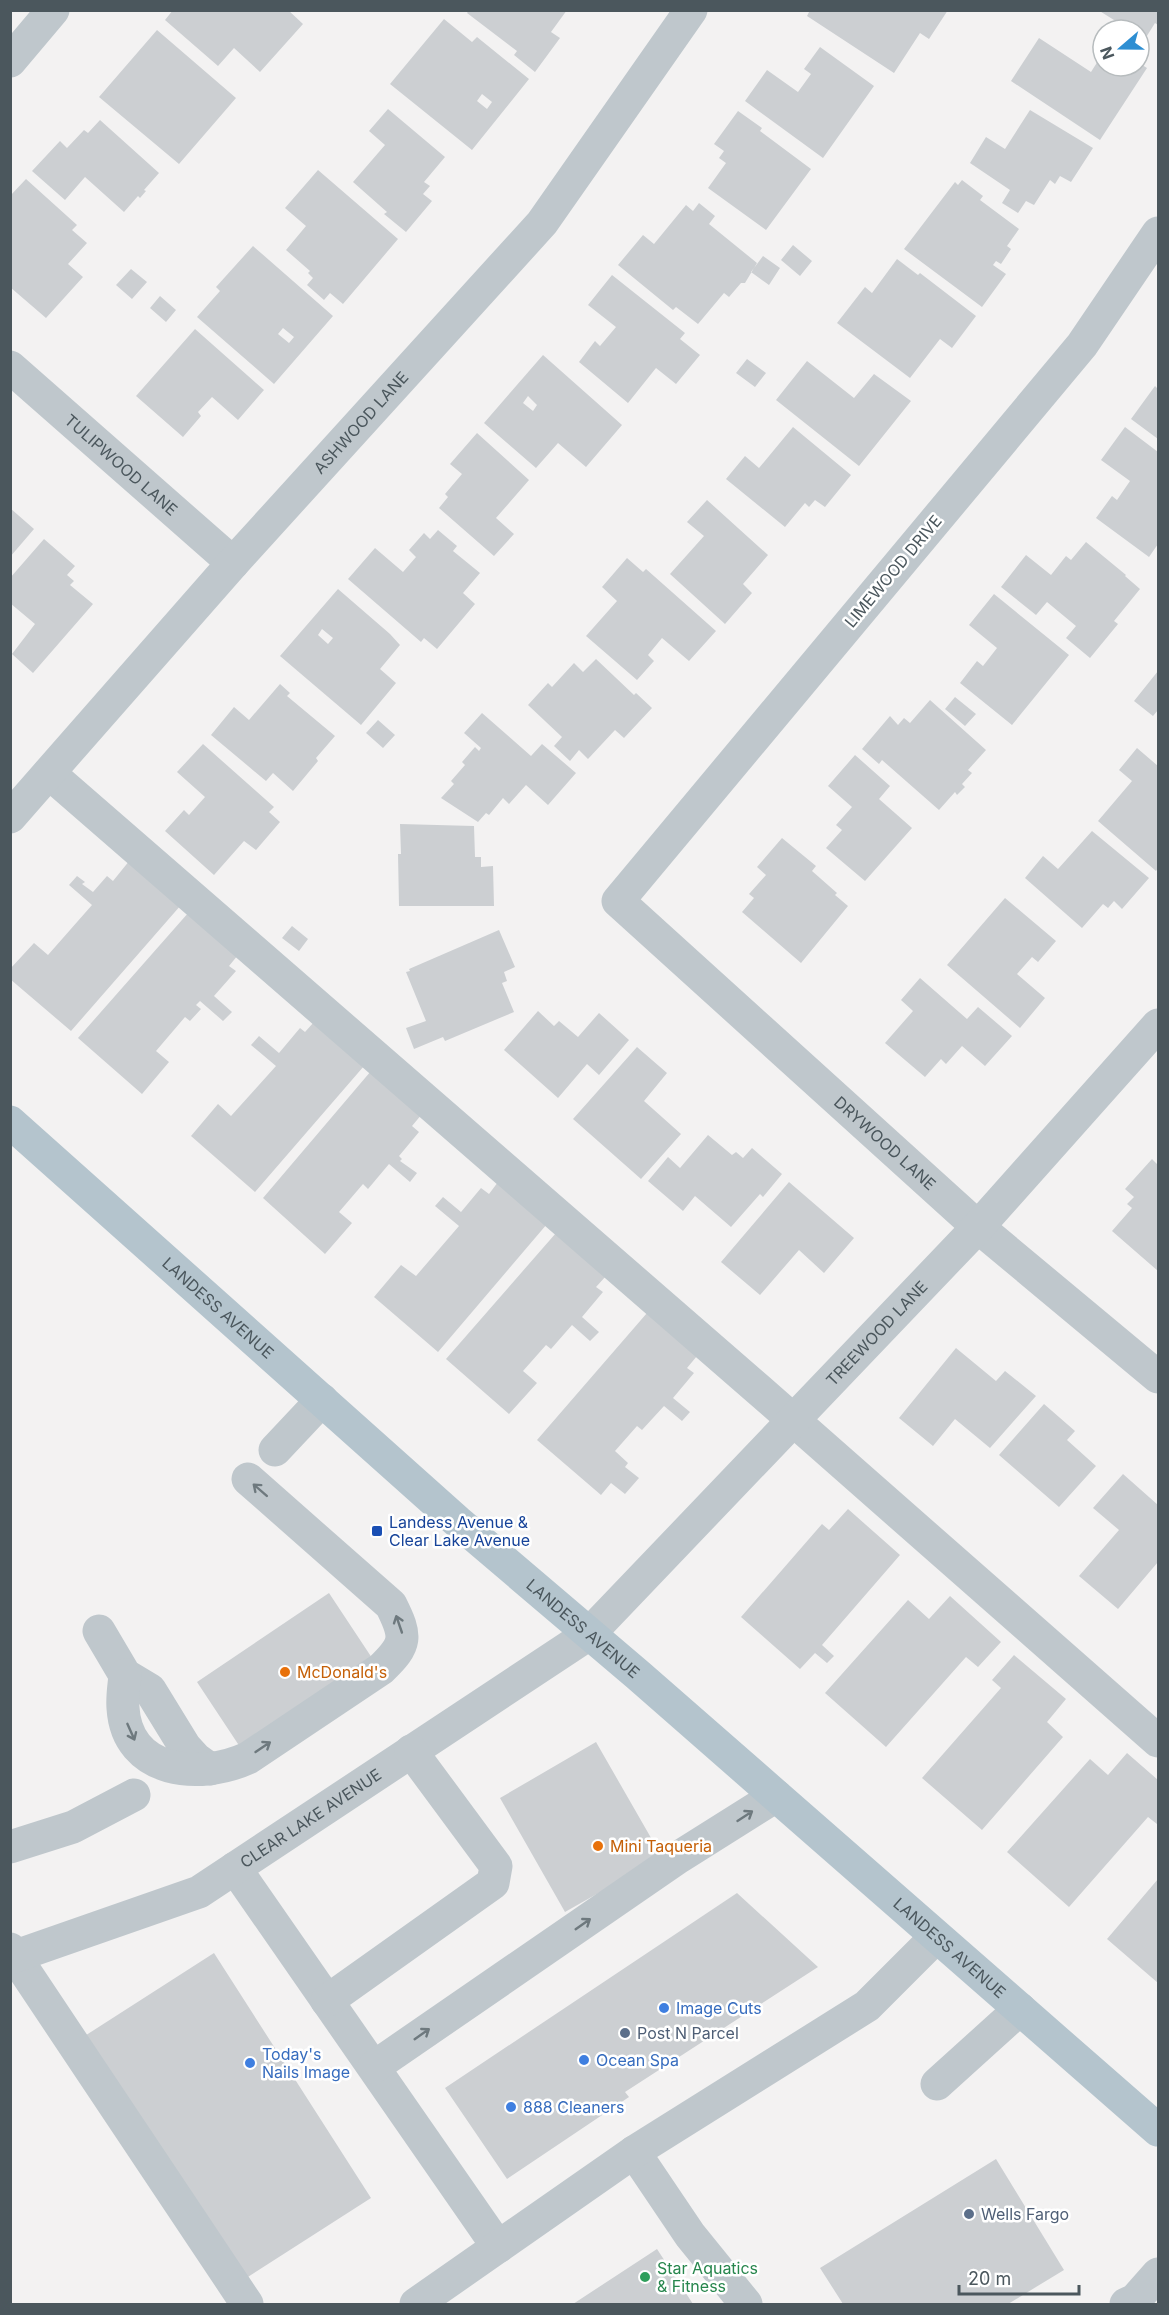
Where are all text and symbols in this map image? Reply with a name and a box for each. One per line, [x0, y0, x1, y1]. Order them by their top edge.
north arrow [1091, 18, 1151, 78]
text: N [1095, 44, 1118, 62]
street label: ASHWOOD LANE [309, 367, 412, 478]
street label: TULIPWOOD LANE [61, 410, 182, 520]
street label: LIMEWOOD DRIVE [840, 511, 946, 631]
street label: DRYWOOD LANE [830, 1092, 940, 1194]
street label: LANDESS AVENUE [158, 1253, 278, 1363]
street label: TREEWOOD LANE [822, 1276, 931, 1390]
one-way arrow [253, 1483, 268, 1497]
place label: Landess Avenue & Clear Lake Avenue [389, 1512, 530, 1550]
marker: Landess Avenue & Clear Lake Avenue [370, 1524, 384, 1538]
street label: LANDESS AVENUE [522, 1575, 644, 1682]
one-way arrow [393, 1615, 404, 1634]
place label: McDonald's [297, 1662, 387, 1682]
marker: McDonald's [278, 1665, 292, 1679]
one-way arrow [126, 1723, 137, 1741]
one-way arrow [255, 1741, 272, 1754]
street label: CLEAR LAKE AVENUE [236, 1764, 385, 1872]
one-way arrow [736, 1809, 753, 1821]
place label: Mini Taqueria [610, 1836, 712, 1856]
marker: Mini Taqueria [591, 1839, 605, 1853]
street label: LANDESS AVENUE [889, 1893, 1010, 2002]
one-way arrow [574, 1918, 590, 1930]
place label: Image Cuts [676, 1998, 762, 2018]
marker: Image Cuts [657, 2001, 671, 2015]
place label: Post N Parcel [637, 2023, 739, 2043]
marker: Post N Parcel [618, 2026, 632, 2040]
one-way arrow [413, 2028, 430, 2040]
place label: Today's Nails Image [262, 2044, 350, 2082]
place label: Ocean Spa [596, 2050, 679, 2070]
marker: Ocean Spa [577, 2053, 591, 2067]
marker: Today's Nails Image [243, 2056, 257, 2070]
place label: 888 Cleaners [523, 2097, 624, 2117]
marker: 888 Cleaners [504, 2100, 518, 2114]
place label: Wells Fargo [981, 2204, 1069, 2224]
marker: Wells Fargo [962, 2207, 976, 2221]
place label: Star Aquatics & Fitness [657, 2258, 758, 2296]
scale bar [959, 2258, 1079, 2296]
text: 20 m [968, 2268, 1011, 2289]
marker: Star Aquatics & Fitness [638, 2270, 652, 2284]

